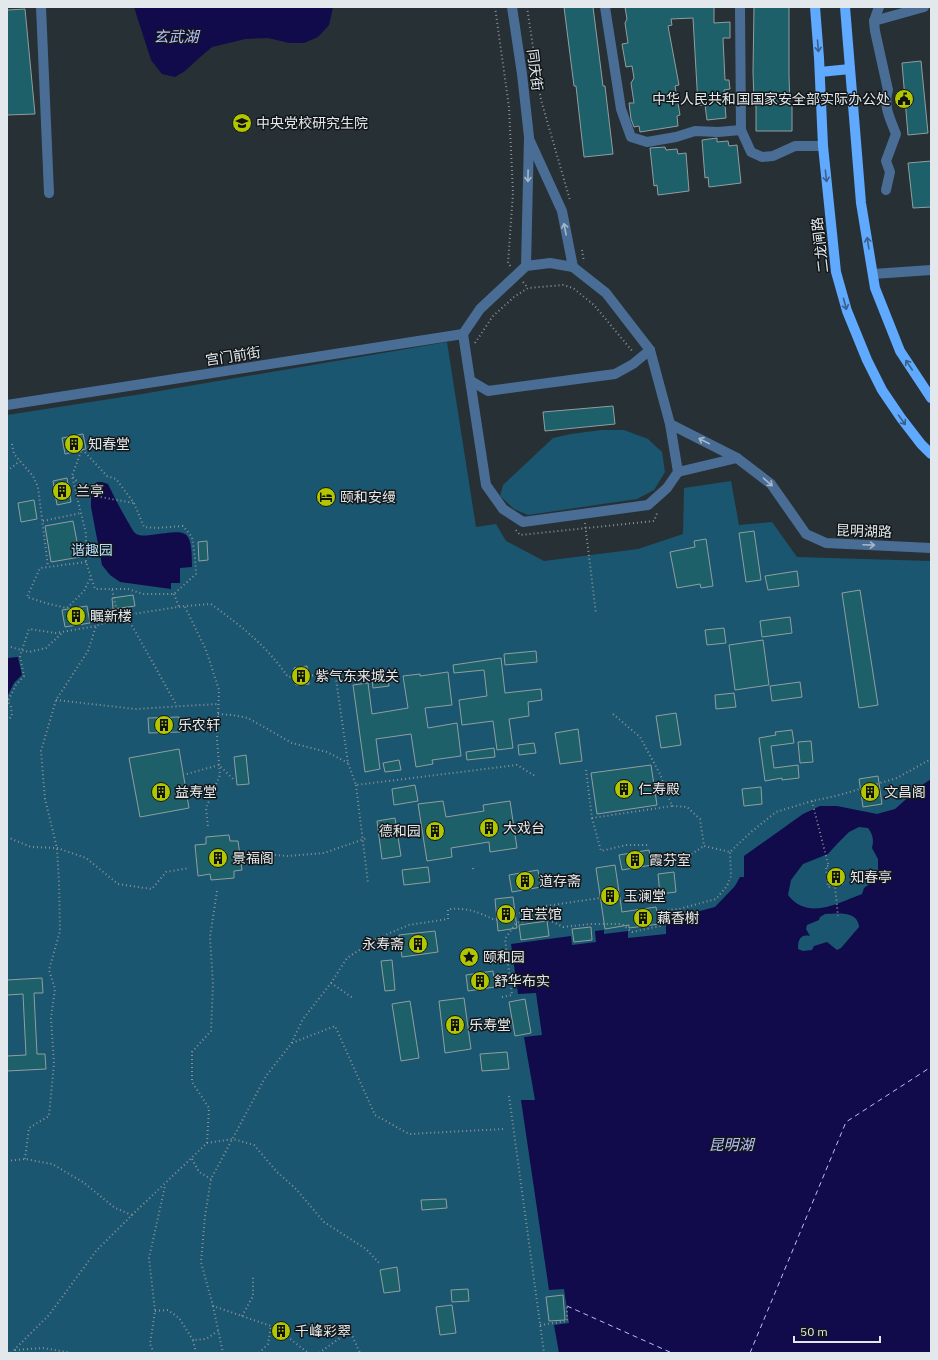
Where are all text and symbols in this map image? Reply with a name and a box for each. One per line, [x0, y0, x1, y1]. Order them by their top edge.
water label: 玄武湖 [153, 27, 200, 46]
one-way arrow [815, 39, 822, 52]
street label: 同庆街 [524, 48, 546, 92]
public building icon: 中华人民共和国国家安全部实际办公处 [893, 88, 915, 110]
place label: 中华人民共和国国家安全部实际办公处 [652, 90, 890, 108]
school or university icon: 中央党校研究生院 [231, 112, 253, 134]
place label: 中央党校研究生院 [256, 114, 368, 132]
one-way arrow [524, 169, 532, 182]
one-way arrow [822, 169, 830, 182]
street label: 二龙闸路 [808, 216, 832, 274]
one-way arrow [561, 223, 569, 236]
one-way arrow [864, 237, 872, 250]
one-way arrow [842, 297, 849, 310]
street label: 宫门前街 [204, 343, 262, 369]
one-way arrow [905, 360, 913, 371]
one-way arrow [898, 414, 906, 425]
building icon: 知春堂 [63, 433, 85, 455]
place label: 知春堂 [88, 435, 130, 453]
one-way arrow [698, 437, 710, 444]
one-way arrow [762, 477, 773, 486]
building icon: 兰亭 [51, 480, 73, 502]
place label: 兰亭 [76, 482, 104, 500]
hotel icon: 颐和安缦 [315, 486, 337, 508]
place label: 颐和安缦 [340, 488, 396, 506]
street label: 昆明湖路 [836, 521, 892, 541]
park label: 谐趣园 [71, 541, 113, 559]
one-way arrow [862, 541, 875, 549]
building icon: 瞩新楼 [65, 605, 87, 627]
place label: 瞩新楼 [90, 607, 132, 625]
building icon: 紫气东来城关 [290, 665, 312, 687]
place label: 紫气东来城关 [315, 667, 399, 685]
building icon: 乐农轩 [153, 714, 175, 736]
place label: 乐农轩 [178, 716, 220, 734]
building icon: 仁寿殿 [613, 778, 635, 800]
place label: 仁寿殿 [638, 780, 680, 798]
building icon: 益寿堂 [150, 781, 172, 803]
building icon: 文昌阁 [859, 781, 881, 803]
place label: 益寿堂 [175, 783, 217, 801]
place label: 文昌阁 [884, 783, 926, 801]
building icon: 大戏台 [478, 817, 500, 839]
place label: 大戏台 [503, 819, 545, 837]
building icon: 德和园 [424, 820, 446, 842]
place label: 德和园 [379, 822, 421, 840]
building icon: 景福阁 [207, 847, 229, 869]
place label: 景福阁 [232, 849, 274, 867]
building icon: 霞芬室 [624, 849, 646, 871]
place label: 霞芬室 [649, 851, 691, 869]
building icon: 知春亭 [825, 866, 847, 888]
place label: 知春亭 [850, 868, 892, 886]
building icon: 道存斋 [514, 870, 536, 892]
place label: 道存斋 [539, 872, 581, 890]
building icon: 玉澜堂 [599, 885, 621, 907]
place label: 玉澜堂 [624, 887, 666, 905]
building icon: 宜芸馆 [495, 903, 517, 925]
place label: 宜芸馆 [520, 905, 562, 923]
building icon: 藕香榭 [632, 907, 654, 929]
place label: 藕香榭 [657, 909, 699, 927]
building icon: 永寿斋 [407, 933, 429, 955]
place label: 永寿斋 [362, 935, 404, 953]
place icon: 颐和园 [458, 946, 480, 968]
place label: 颐和园 [483, 948, 525, 966]
building icon: 舒华布实 [469, 970, 491, 992]
place label: 舒华布实 [494, 972, 550, 990]
building icon: 乐寿堂 [444, 1014, 466, 1036]
place label: 乐寿堂 [469, 1016, 511, 1034]
water label: 昆明湖 [708, 1135, 755, 1154]
scale bar [794, 1318, 880, 1344]
building icon: 千峰彩翠 [270, 1320, 292, 1342]
place label: 千峰彩翠 [295, 1322, 351, 1340]
text: 50 m [800, 1324, 828, 1339]

